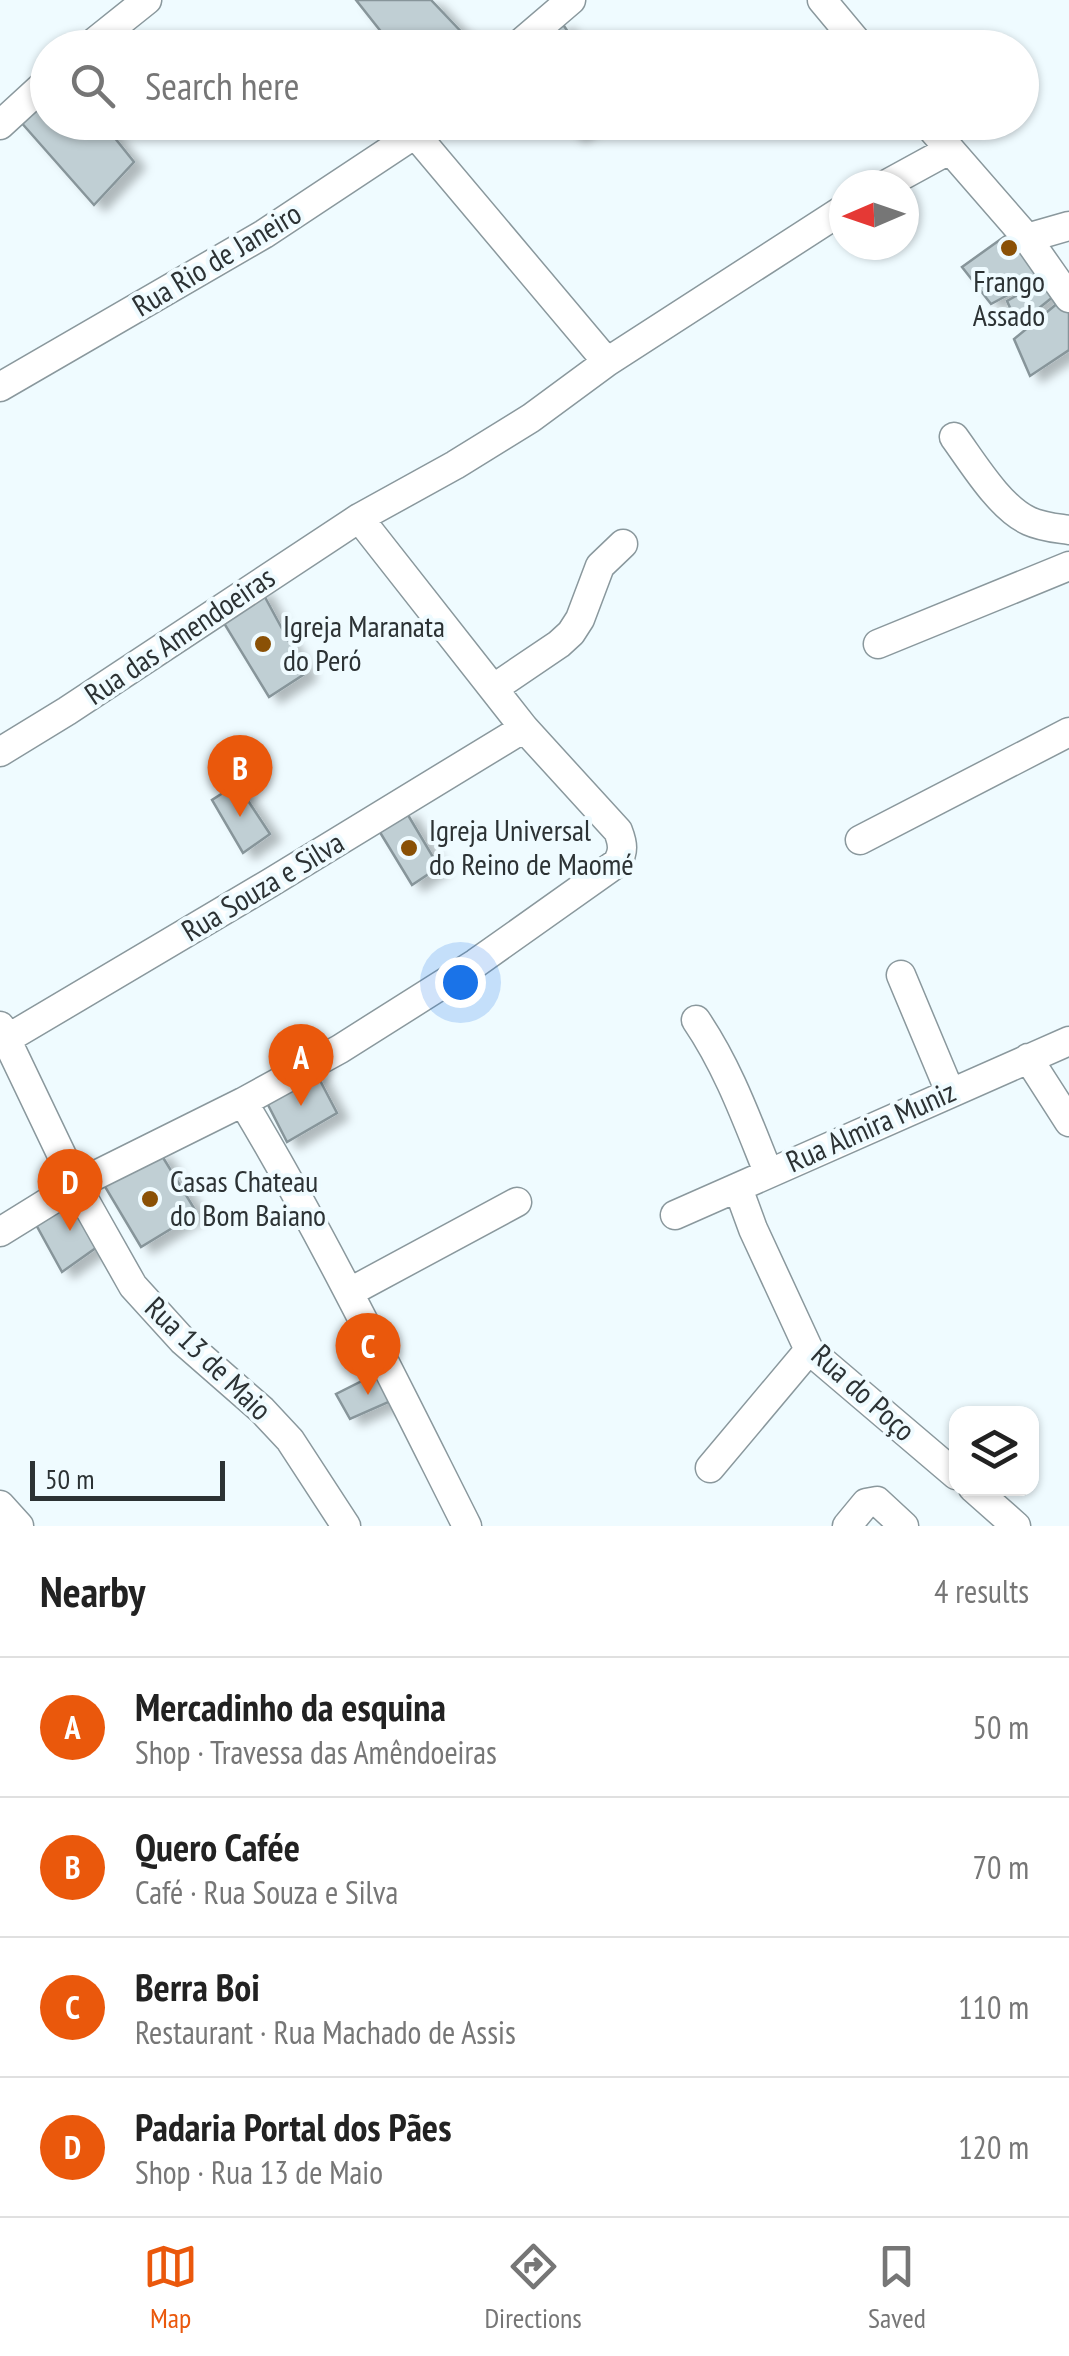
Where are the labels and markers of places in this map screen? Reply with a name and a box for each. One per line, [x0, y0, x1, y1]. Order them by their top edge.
marker: Frango Assado [998, 237, 1020, 259]
place label: Frango Assado [973, 261, 1045, 334]
place label: Igreja Maranata do Peró [283, 606, 445, 679]
marker: Igreja Maranata do Peró [252, 633, 274, 655]
pin: B [208, 734, 272, 817]
place label: Igreja Universal do Reino de Maomé [429, 810, 634, 883]
marker: Igreja Universal do Reino de Maomé [398, 837, 420, 859]
pin: A [268, 1024, 334, 1106]
pin: D [38, 1148, 102, 1231]
place label: Casas Chateau do Bom Baiano [170, 1161, 326, 1234]
marker: Casas Chateau do Bom Baiano [139, 1188, 161, 1210]
pin: C [336, 1312, 400, 1395]

